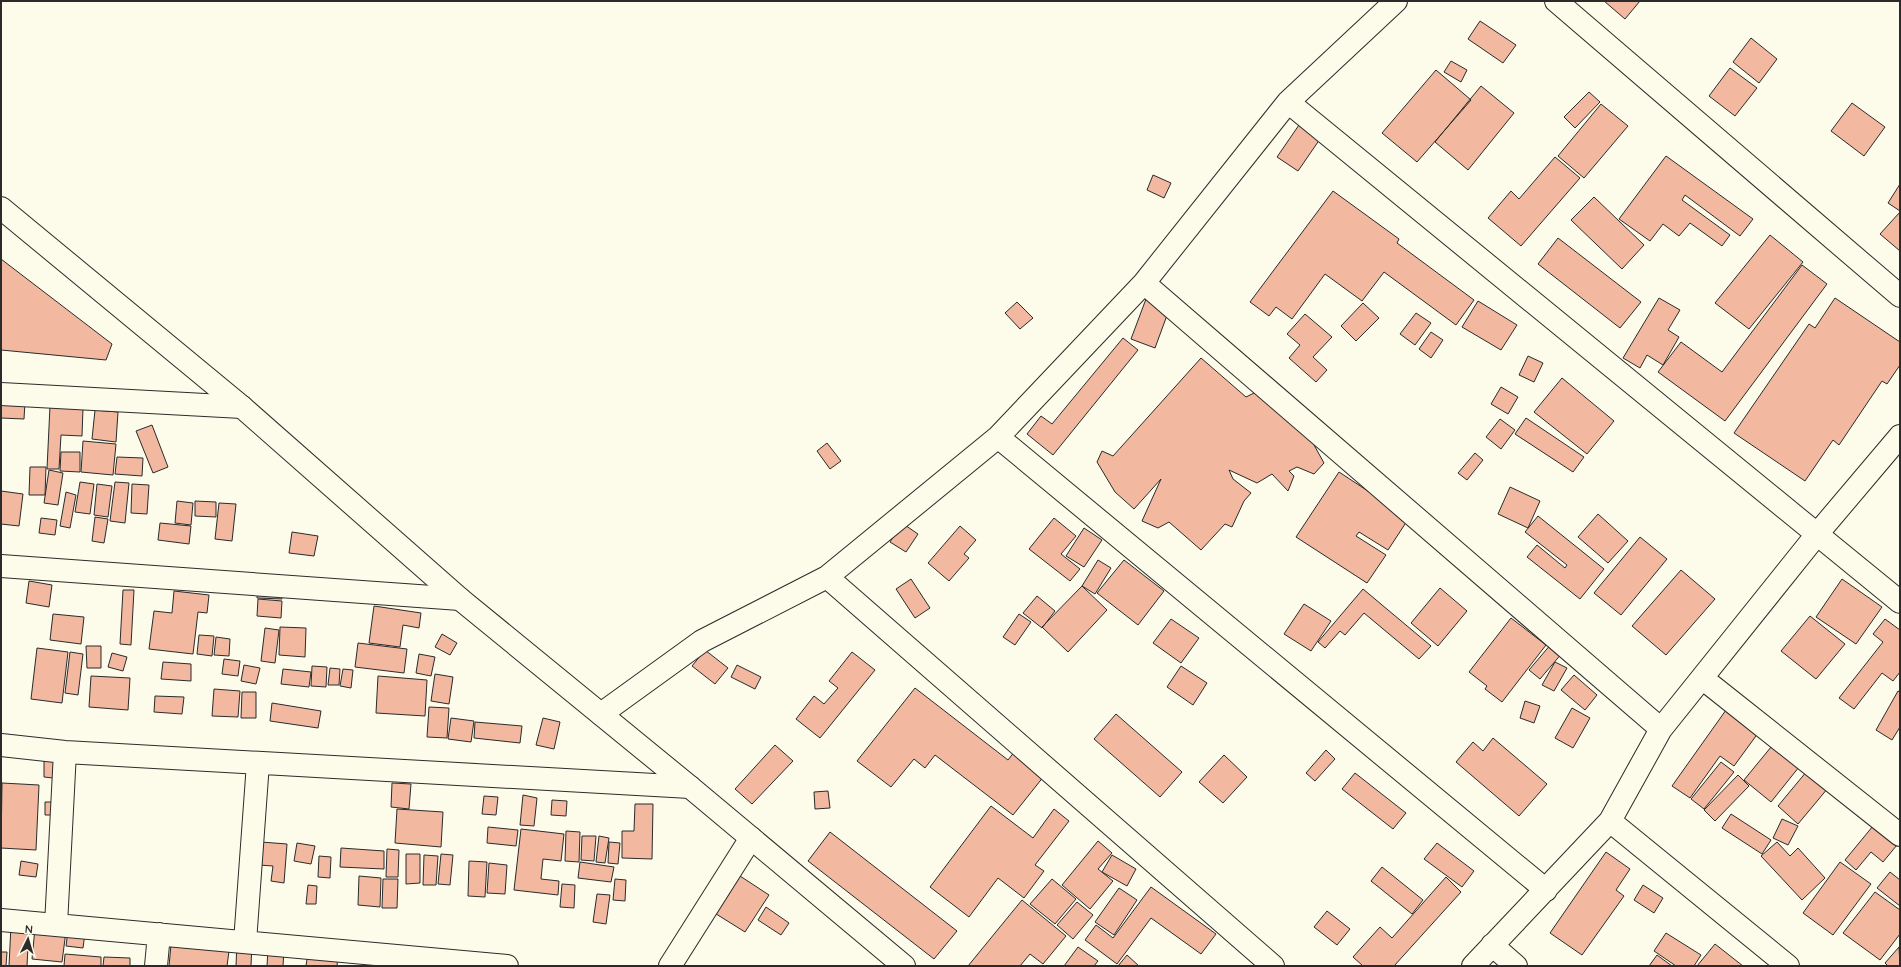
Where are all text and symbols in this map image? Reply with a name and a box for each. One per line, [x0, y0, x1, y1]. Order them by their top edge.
north arrow [8, 919, 48, 959]
text: N [24, 922, 34, 936]

